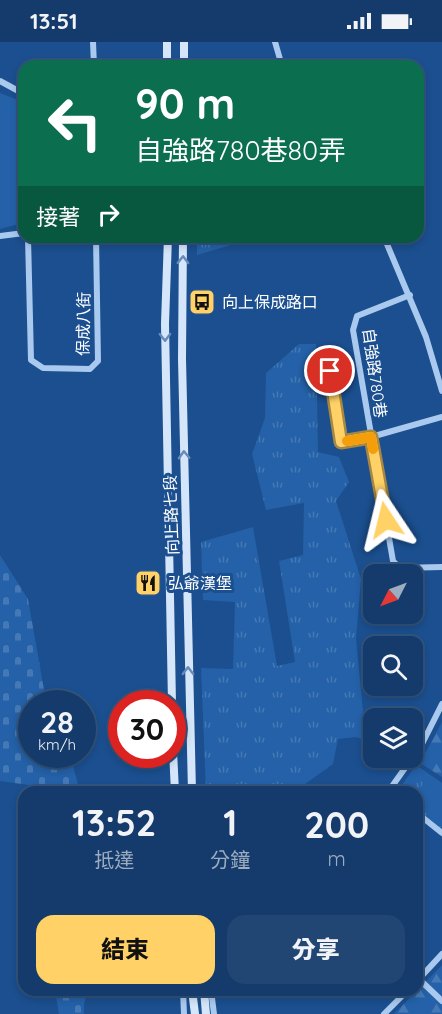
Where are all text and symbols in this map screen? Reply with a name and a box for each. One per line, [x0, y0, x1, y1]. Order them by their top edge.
text: 13:51 [30, 7, 78, 35]
text: 90 m [135, 77, 235, 130]
icon: left [36, 84, 114, 162]
text: 自強路780巷80弄 [135, 133, 345, 167]
icon: right [92, 198, 125, 231]
text: 接著 [36, 203, 80, 231]
one-way arrow [176, 255, 189, 264]
bus stop icon: 向上保成路口 [187, 287, 217, 317]
street label: 保成八街 [72, 292, 94, 356]
place label: 向上保成路口 [222, 292, 318, 312]
street label: 自強路780巷 [359, 327, 391, 419]
one-way arrow [159, 333, 172, 342]
pin [304, 345, 355, 396]
icon: arrive [313, 354, 346, 387]
one-way arrow [178, 450, 191, 459]
street label: 向上路七段 [160, 475, 182, 555]
position arrow [354, 488, 418, 552]
north arrow [363, 564, 423, 624]
map controls [363, 564, 423, 768]
restaurant icon: 弘爺漢堡 [133, 568, 163, 598]
place label: 弘爺漢堡 [168, 573, 232, 593]
button: search [363, 636, 423, 696]
one-way arrow [182, 666, 194, 675]
speed limit sign: 30 [108, 690, 186, 768]
text: 28 [40, 703, 74, 741]
button: layers [363, 708, 423, 768]
text: km/h [38, 735, 76, 754]
text: 13:52 [72, 800, 156, 845]
text: 1 [223, 800, 237, 845]
text: 200 [304, 802, 369, 847]
text: m [328, 846, 346, 871]
text: 抵達 [94, 847, 134, 872]
text: 分鐘 [210, 847, 250, 872]
button: 結束 [36, 915, 215, 984]
button: 分享 [227, 915, 405, 984]

